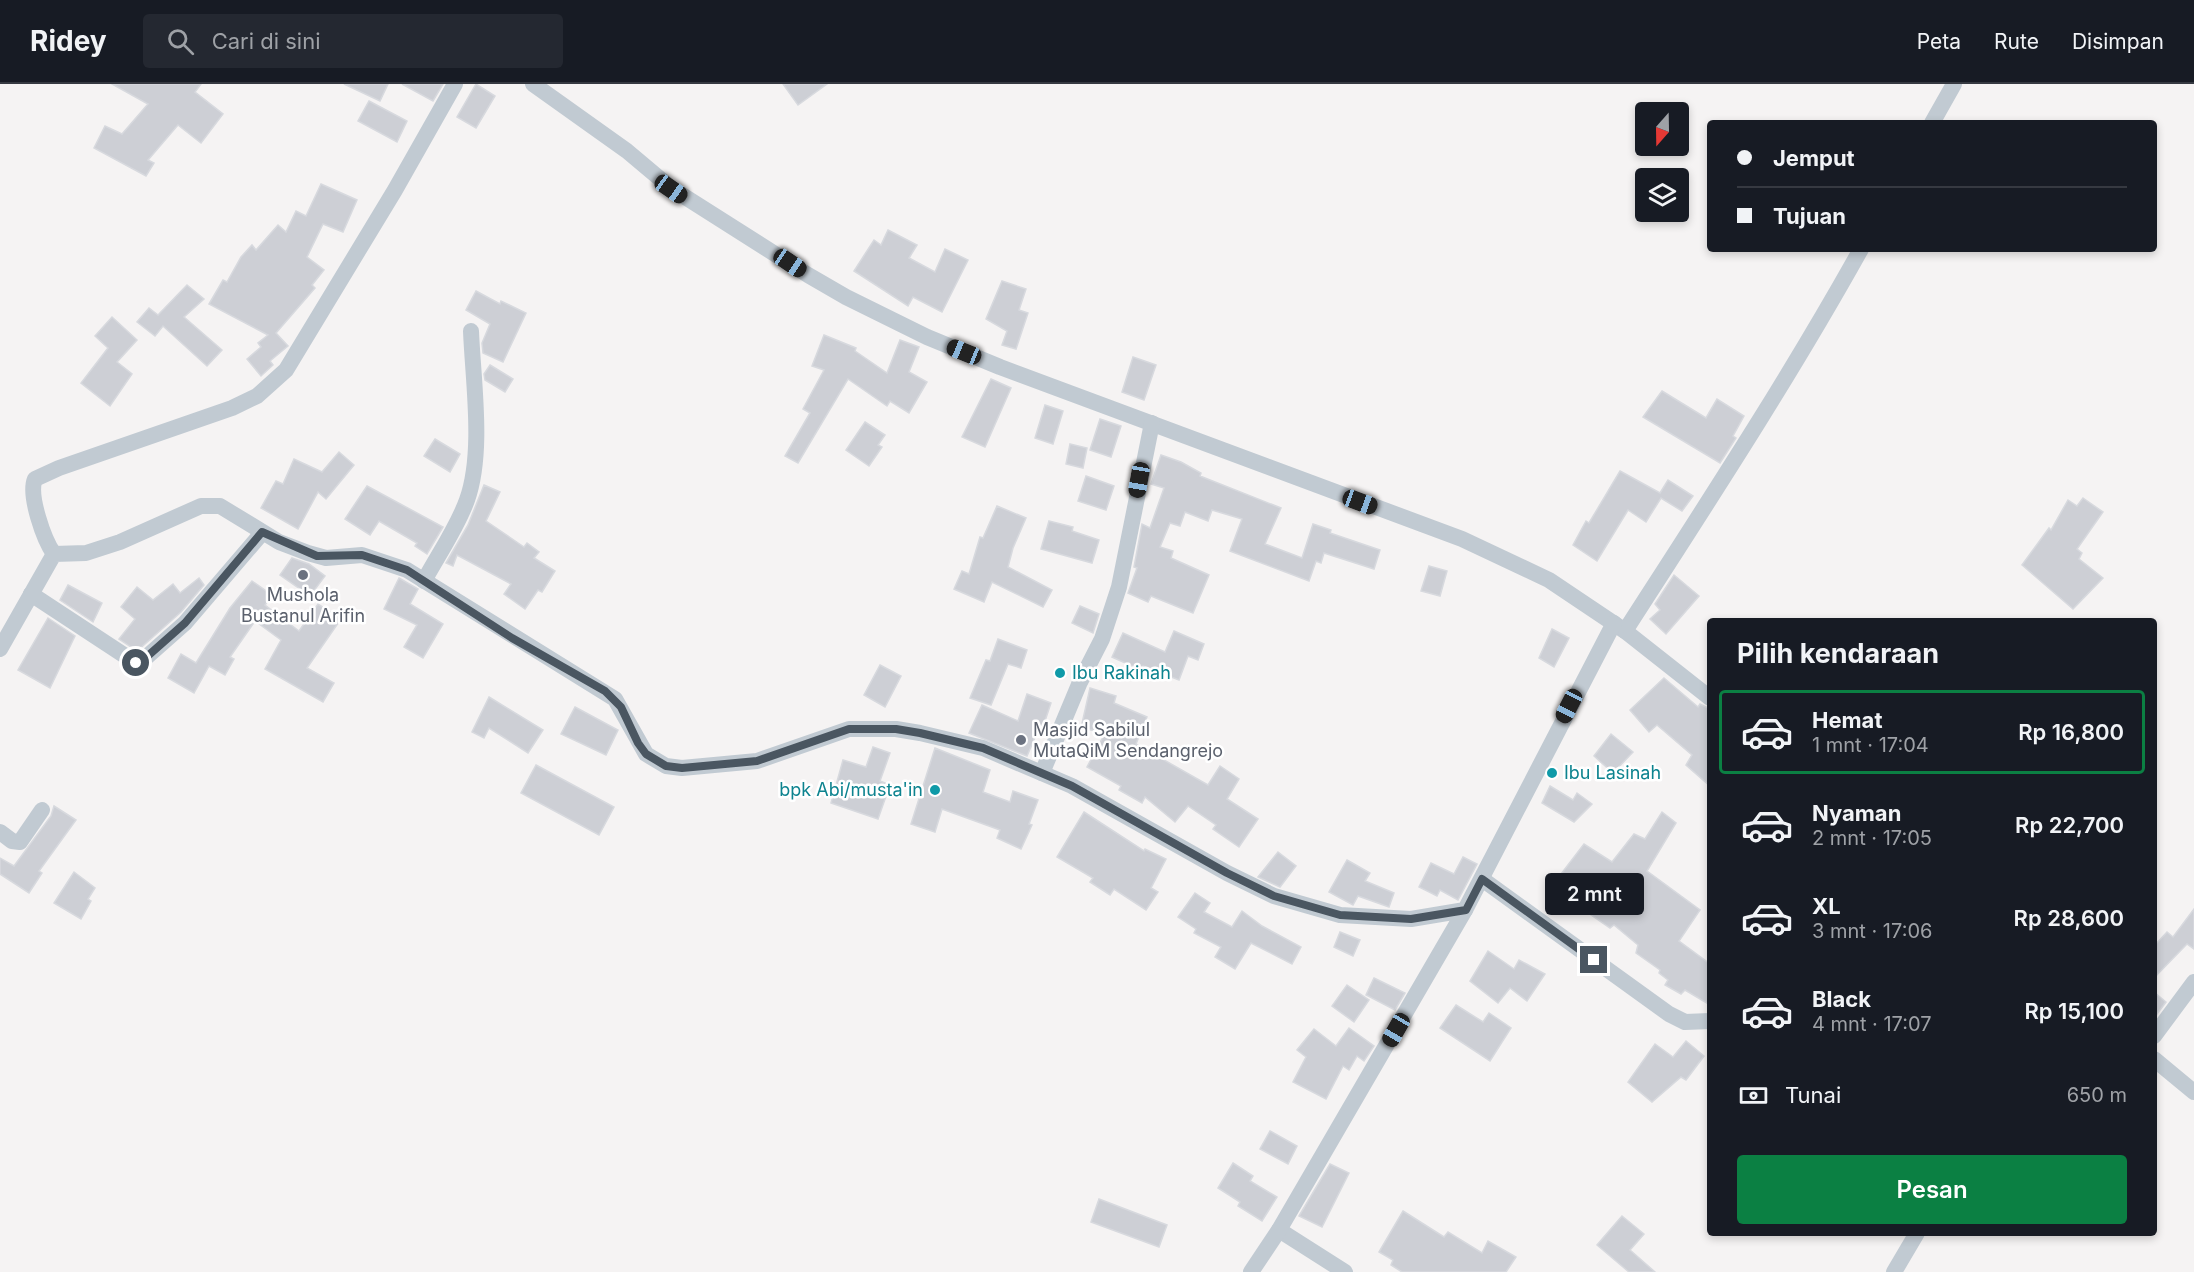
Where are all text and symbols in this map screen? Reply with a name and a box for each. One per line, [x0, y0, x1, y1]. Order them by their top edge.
search box [143, 14, 563, 68]
text: Ridey [30, 24, 107, 58]
icon: search [164, 25, 197, 58]
text: Cari di sini [212, 28, 321, 54]
text: Peta [1917, 29, 1961, 54]
text: Rute [1994, 29, 2039, 54]
text: Disimpan [2072, 29, 2164, 54]
north arrow [1635, 102, 1689, 156]
map controls [1635, 102, 1689, 222]
text: Jemput [1773, 145, 1855, 171]
button: layers [1635, 168, 1689, 222]
car [651, 171, 691, 207]
text: Tujuan [1773, 203, 1846, 229]
car [770, 245, 810, 281]
car [944, 337, 984, 367]
car [1127, 461, 1151, 499]
car [1340, 487, 1380, 517]
marker: Mushola Bustanul Arifin [296, 568, 310, 582]
place label: Mushola Bustanul Arifin [241, 584, 365, 626]
text: Pilih kendaraan [1737, 637, 1939, 670]
route start [122, 649, 149, 676]
place label: Ibu Rakinah [1072, 662, 1171, 683]
marker: Ibu Rakinah [1053, 666, 1067, 680]
car [1553, 686, 1585, 726]
icon: car [1740, 705, 1794, 759]
text: Hemat [1812, 707, 1882, 733]
place label: Masjid Sabilul MutaQiM Sendangrejo [1033, 719, 1223, 761]
text: Rp 16,800 [2018, 719, 2124, 745]
marker: Masjid Sabilul MutaQiM Sendangrejo [1014, 733, 1028, 747]
text: 1 mnt · 17:04 [1812, 733, 1929, 757]
place label: Ibu Lasinah [1564, 762, 1661, 783]
marker: Ibu Lasinah [1545, 766, 1559, 780]
place label: bpk Abi/musta'in [779, 779, 923, 800]
marker: bpk Abi/musta'in [928, 783, 942, 797]
icon: car [1740, 798, 1794, 852]
text: Nyaman [1812, 800, 1901, 826]
text: Rp 22,700 [2015, 812, 2124, 838]
text: 2 mnt · 17:05 [1812, 826, 1932, 850]
callout: 2 mnt [1544, 873, 1644, 915]
text: 2 mnt [1567, 882, 1622, 906]
icon: car [1740, 891, 1794, 945]
text: XL [1812, 893, 1841, 919]
text: Rp 28,600 [2014, 905, 2124, 931]
text: 3 mnt · 17:06 [1812, 919, 1932, 943]
route end [1580, 946, 1607, 973]
icon: car [1740, 984, 1794, 1038]
text: Black [1812, 986, 1871, 1012]
text: Rp 15,100 [2024, 998, 2124, 1024]
car [1379, 1010, 1413, 1050]
text: 4 mnt · 17:07 [1812, 1012, 1932, 1036]
icon: cash [1737, 1079, 1770, 1112]
text: Tunai [1785, 1082, 1841, 1108]
text: 650 m [2067, 1083, 2127, 1107]
button: Pesan [1737, 1155, 2127, 1224]

